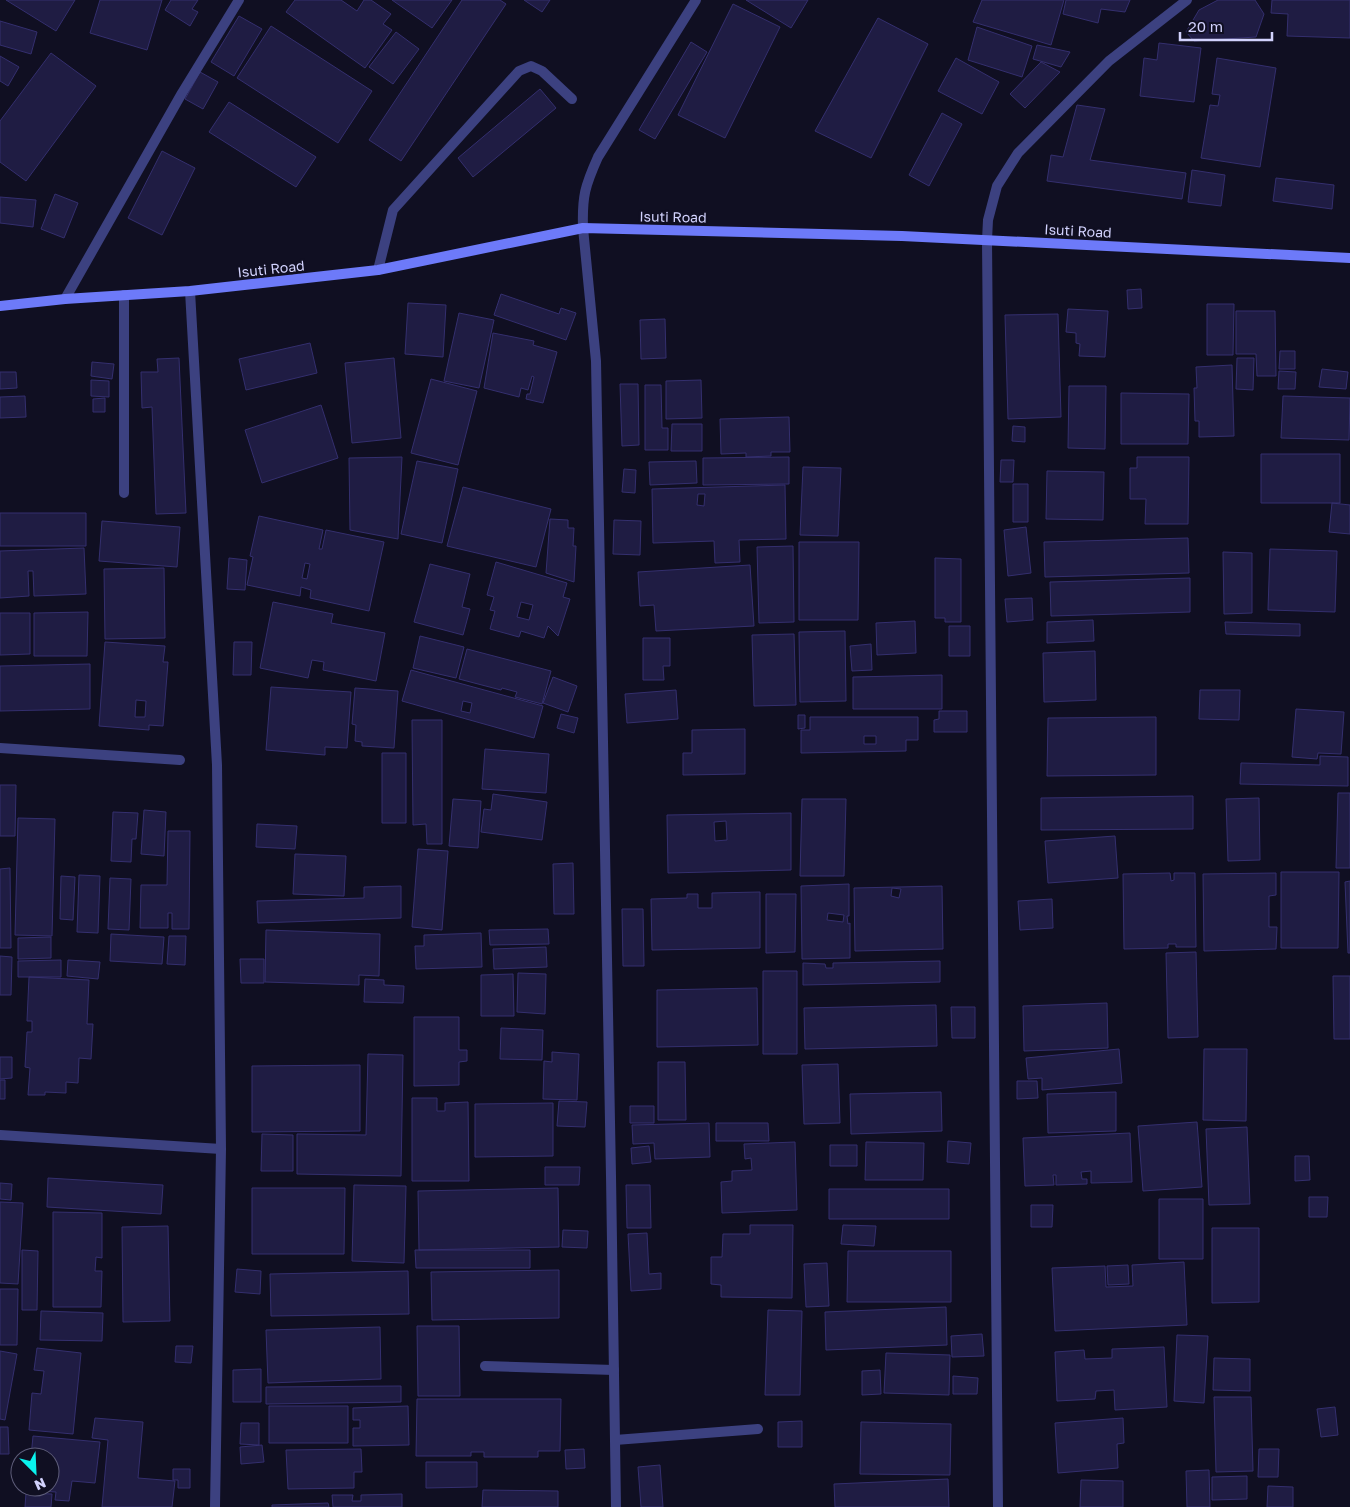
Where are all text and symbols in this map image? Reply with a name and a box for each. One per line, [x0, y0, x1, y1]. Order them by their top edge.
scale bar [1180, 10, 1272, 42]
text: 20 m [1188, 17, 1223, 35]
street label: Isuti Road [639, 207, 707, 226]
street label: Isuti Road [1044, 220, 1112, 241]
street label: Isuti Road [237, 257, 305, 280]
north arrow [10, 1447, 60, 1497]
text: N [32, 1474, 49, 1494]

